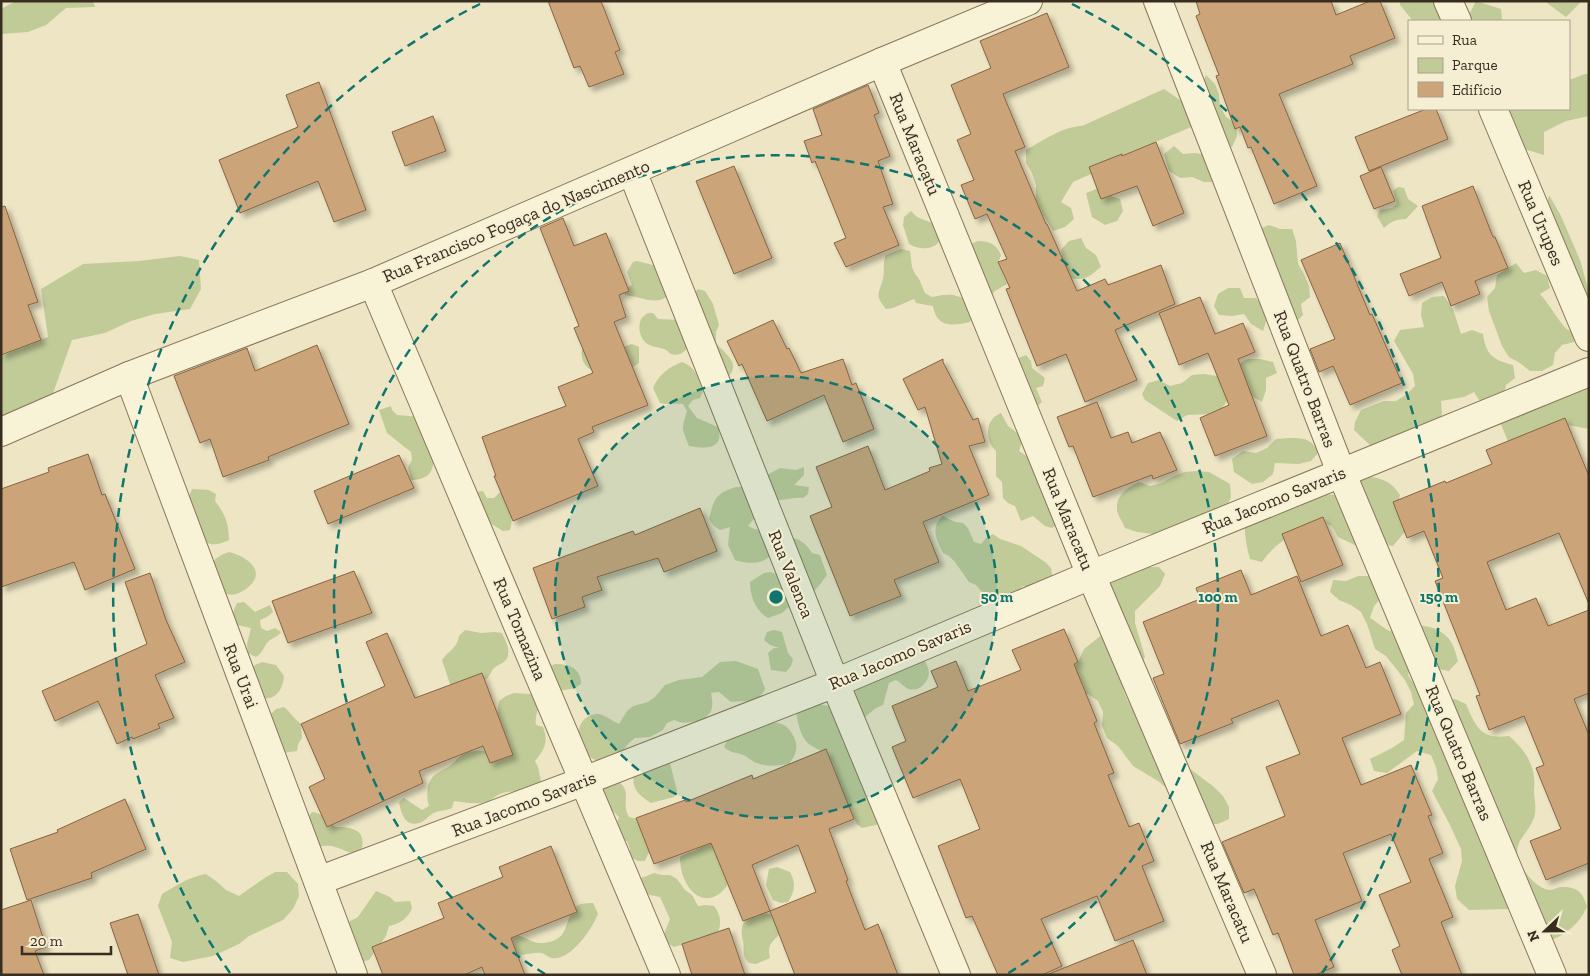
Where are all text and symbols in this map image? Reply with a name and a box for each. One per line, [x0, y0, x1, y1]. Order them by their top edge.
legend [1408, 20, 1570, 110]
text: Rua [1452, 31, 1477, 49]
text: Parque [1452, 56, 1498, 74]
text: Edifício [1452, 81, 1502, 99]
street label: Rua Maracatu [884, 90, 946, 198]
street label: Rua Francisco Fogaça do Nascimento [379, 155, 653, 287]
street label: Rua Urupes [1513, 177, 1569, 269]
street label: Rua Quatro Barras [1269, 307, 1341, 451]
street label: Rua Jacomo Savaris [1199, 461, 1349, 539]
street label: Rua Maracatu [1037, 465, 1099, 573]
street label: Rua Valenca [763, 527, 819, 622]
street label: Rua Tomazina [488, 574, 552, 684]
centre of rings [767, 588, 785, 606]
text: 50 m [981, 588, 1013, 606]
text: 100 m [1198, 588, 1238, 606]
text: 150 m [1420, 588, 1458, 606]
street label: Rua Jacomo Savaris [825, 615, 975, 695]
street label: Rua Urai [219, 640, 263, 712]
street label: Rua Quatro Barras [1421, 682, 1497, 824]
street label: Rua Jacomo Savaris [449, 766, 599, 842]
street label: Rua Maracatu [1196, 838, 1258, 946]
north arrow [1520, 906, 1570, 956]
scale bar [22, 924, 111, 956]
text: N [1523, 927, 1543, 944]
text: 20 m [30, 932, 63, 950]

